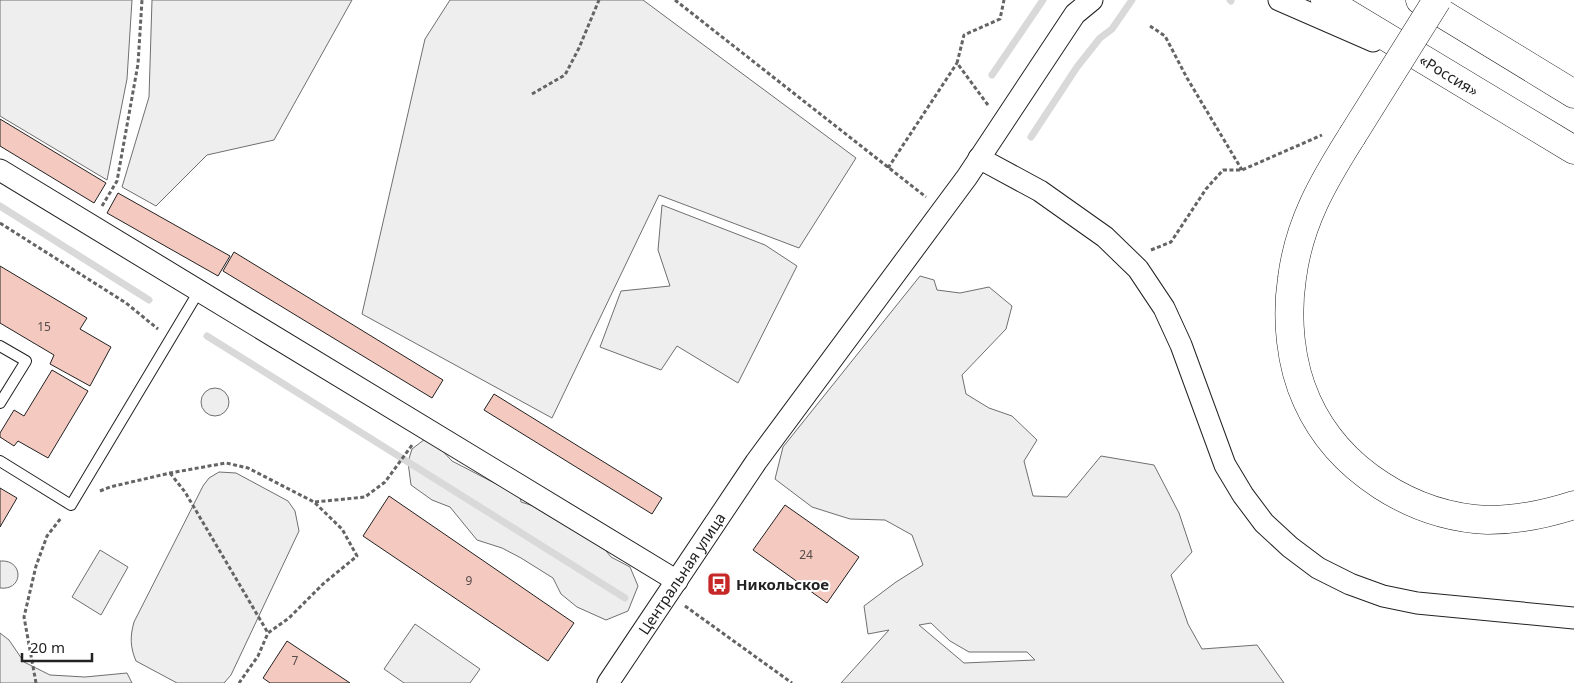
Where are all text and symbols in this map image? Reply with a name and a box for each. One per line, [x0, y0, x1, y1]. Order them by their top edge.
street label: «Россия» [1416, 49, 1483, 101]
house number: 15 [37, 318, 51, 335]
street label: Центральная улица [633, 508, 729, 638]
house number: 24 [799, 546, 813, 563]
bus stop icon: Никольское [706, 571, 732, 597]
house number: 9 [466, 572, 473, 589]
place label: Никольское [736, 574, 829, 594]
scale bar [22, 630, 92, 662]
text: 20 m [30, 637, 65, 657]
house number: 7 [292, 652, 299, 669]

